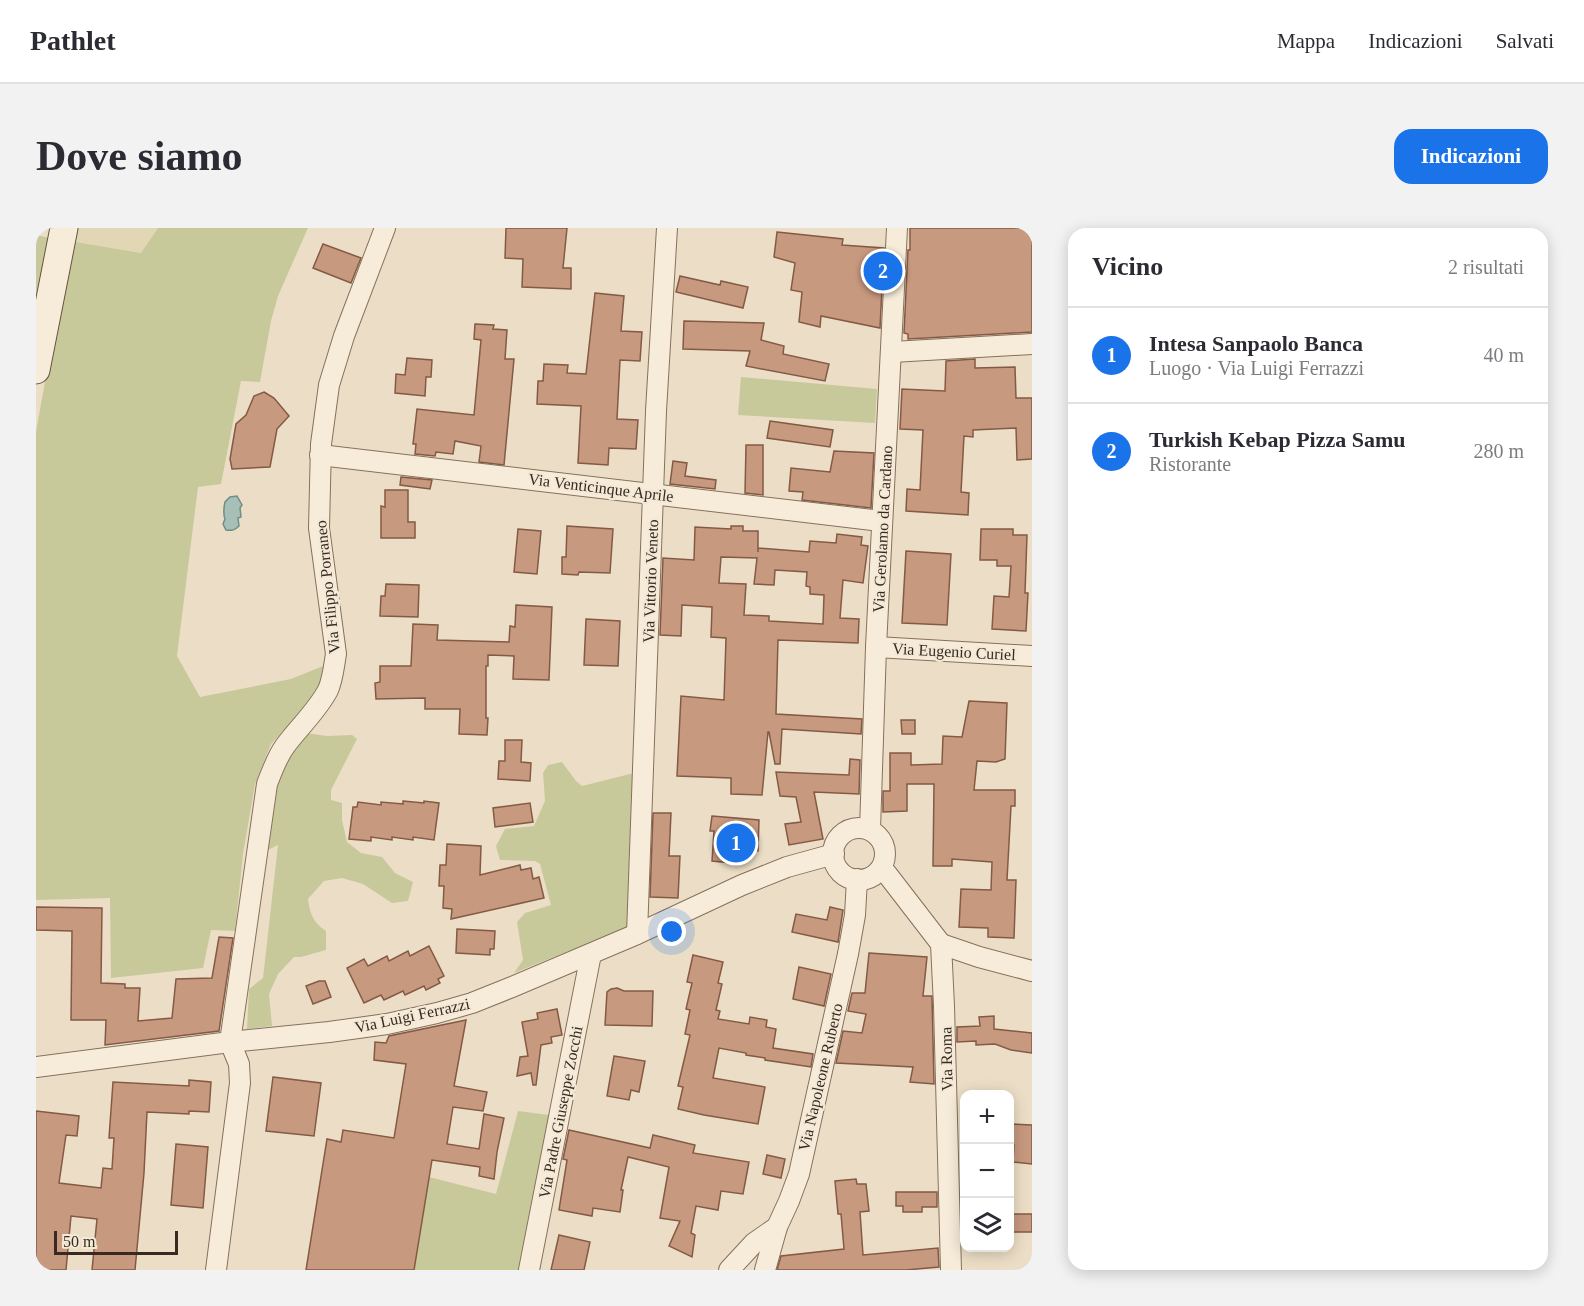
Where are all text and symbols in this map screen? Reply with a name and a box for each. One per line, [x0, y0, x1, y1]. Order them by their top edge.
text: Pathlet [30, 25, 116, 56]
text: Mappa [1277, 29, 1335, 53]
text: Indicazioni [1368, 29, 1463, 53]
text: Salvati [1496, 29, 1554, 53]
button: Indicazioni [1394, 129, 1548, 184]
text: Dove siamo [36, 133, 242, 179]
pin: 2 [864, 248, 902, 294]
text: Vicino [1092, 252, 1163, 281]
text: 2 risultati [1448, 256, 1524, 278]
text: Intesa Sanpaolo Banca [1149, 331, 1363, 356]
text: 1 [1107, 344, 1117, 366]
text: 40 m [1483, 344, 1524, 366]
text: Luogo · Via Luigi Ferrazzi [1149, 357, 1364, 379]
text: Turkish Kebap Pizza Samu [1149, 427, 1406, 452]
text: 2 [1107, 440, 1117, 462]
text: 280 m [1473, 440, 1524, 462]
street label: Via Gerolamo da Cardano [870, 445, 895, 613]
text: Ristorante [1149, 453, 1231, 475]
street label: Via Venticinque Aprile [527, 470, 675, 506]
street label: Via Filippo Porraneo [312, 519, 344, 655]
street label: Via Vittorio Veneto [640, 519, 661, 643]
street label: Via Eugenio Curiel [892, 640, 1017, 664]
pin: 1 [716, 820, 756, 866]
your location [657, 917, 686, 946]
street label: Via Luigi Ferrazzi [353, 995, 472, 1037]
street label: Via Napoleone Ruberto [795, 1002, 847, 1153]
street label: Via Padre Giuseppe Zocchi [535, 1024, 587, 1200]
street label: Via Roma [937, 1027, 956, 1091]
map controls [960, 1090, 1014, 1252]
button: + [960, 1090, 1014, 1144]
button: − [960, 1144, 1014, 1198]
button: layers [960, 1198, 1014, 1252]
scale bar [54, 1228, 178, 1256]
text: 50 m [63, 1233, 95, 1250]

